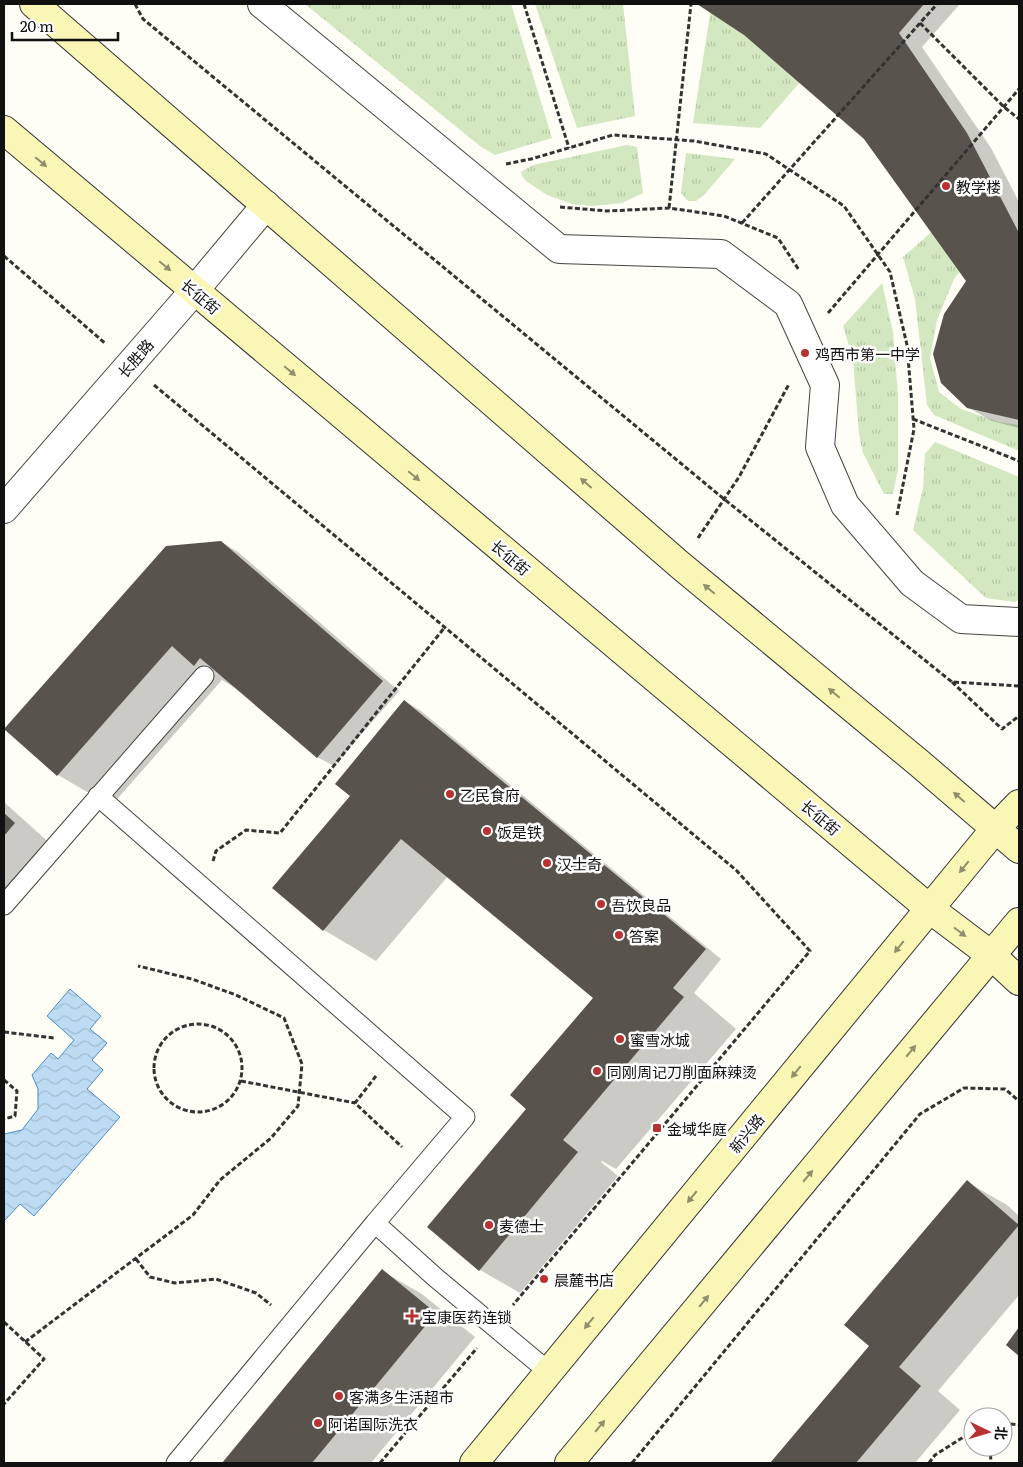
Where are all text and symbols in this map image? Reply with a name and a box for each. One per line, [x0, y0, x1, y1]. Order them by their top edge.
scale bar [12, 10, 119, 42]
text: 20 m [20, 14, 54, 37]
one-way arrow [34, 156, 47, 167]
place label: 教学楼 [956, 175, 1001, 198]
marker: 教学楼 [940, 180, 952, 192]
one-way arrow [159, 261, 172, 272]
street label: 长征街 [176, 273, 226, 319]
street label: 长胜路 [112, 333, 158, 383]
place label: 鸡西市第一中学 [815, 342, 920, 365]
marker: 鸡西市第一中学 [799, 347, 811, 359]
one-way arrow [283, 365, 295, 377]
one-way arrow [407, 470, 420, 481]
one-way arrow [579, 478, 592, 489]
street label: 长征街 [486, 534, 536, 580]
one-way arrow [703, 584, 716, 595]
one-way arrow [828, 687, 841, 698]
place label: 乙民食府 [460, 783, 520, 806]
marker: 乙民食府 [444, 788, 456, 800]
one-way arrow [953, 791, 965, 803]
street label: 长征街 [796, 794, 846, 840]
place label: 饭是铁 [497, 820, 542, 843]
marker: 饭是铁 [481, 825, 493, 837]
place label: 汉士奇 [557, 852, 602, 875]
marker: 汉士奇 [541, 857, 553, 869]
one-way arrow [959, 860, 970, 873]
place label: 吾饮良品 [611, 893, 671, 916]
marker: 吾饮良品 [595, 898, 607, 910]
place label: 答案 [629, 924, 659, 947]
one-way arrow [953, 927, 967, 937]
marker: 答案 [613, 929, 625, 941]
one-way arrow [893, 940, 905, 952]
place label: 蜜雪冰城 [630, 1028, 690, 1051]
marker: 蜜雪冰城 [614, 1033, 626, 1045]
one-way arrow [906, 1045, 917, 1058]
place label: 同刚周记刀削面麻辣烫 [607, 1060, 757, 1083]
marker: 同刚周记刀削面麻辣烫 [591, 1065, 603, 1077]
one-way arrow [790, 1065, 801, 1078]
street label: 新兴路 [723, 1108, 769, 1158]
place label: 金域华庭 [667, 1117, 727, 1140]
marker: 金域华庭 [651, 1122, 663, 1134]
one-way arrow [802, 1170, 813, 1183]
one-way arrow [687, 1191, 698, 1204]
place label: 麦德士 [499, 1214, 544, 1237]
marker: 麦德士 [483, 1219, 495, 1231]
place label: 晨麓书店 [554, 1268, 614, 1291]
marker: 晨麓书店 [538, 1273, 550, 1285]
one-way arrow [698, 1294, 709, 1307]
place label: 宝康医药连锁 [422, 1305, 512, 1328]
marker: 宝康医药连锁 [406, 1310, 418, 1322]
one-way arrow [584, 1316, 595, 1329]
place label: 客满多生活超市 [349, 1385, 454, 1408]
marker: 客满多生活超市 [333, 1390, 345, 1402]
north arrow [963, 1407, 1013, 1457]
place label: 阿诺国际洗衣 [328, 1412, 418, 1435]
marker: 阿诺国际洗衣 [312, 1417, 324, 1429]
one-way arrow [594, 1420, 606, 1432]
text: 北 [991, 1425, 1013, 1441]

